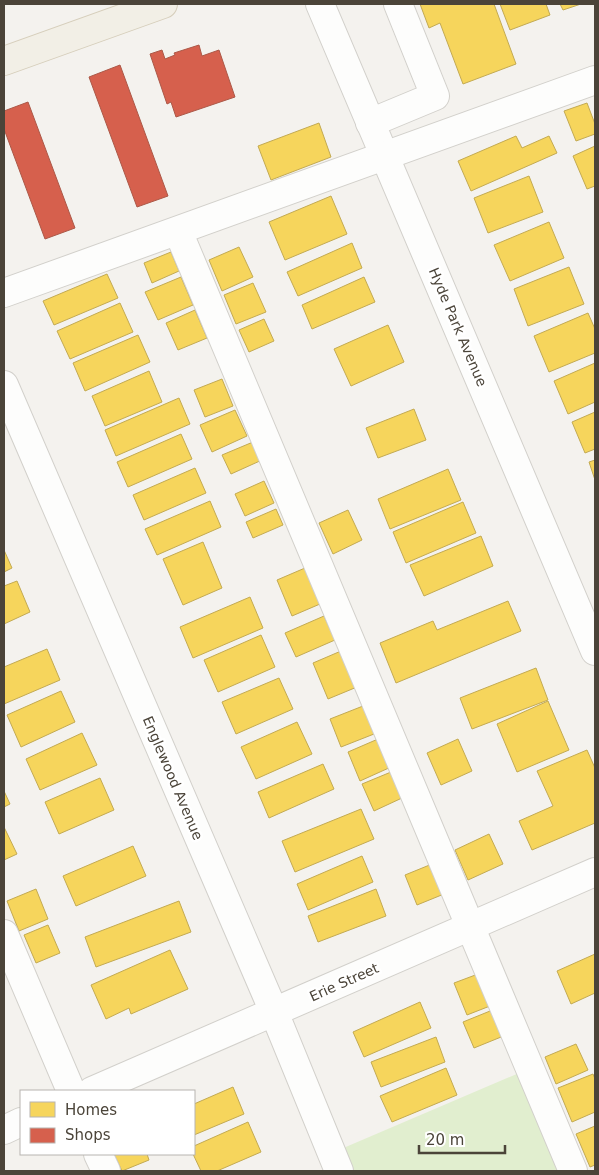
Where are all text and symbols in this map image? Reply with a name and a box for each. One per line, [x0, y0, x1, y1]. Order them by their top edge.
street label: Hyde Park Avenue [426, 265, 490, 389]
street label: Englewood Avenue [140, 714, 206, 842]
street label: Erie Street [307, 959, 382, 1004]
legend [20, 1090, 195, 1155]
text: Homes [65, 1101, 117, 1119]
scale bar [419, 1122, 505, 1154]
text: Shops [65, 1126, 111, 1144]
text: 20 m [426, 1131, 464, 1149]

